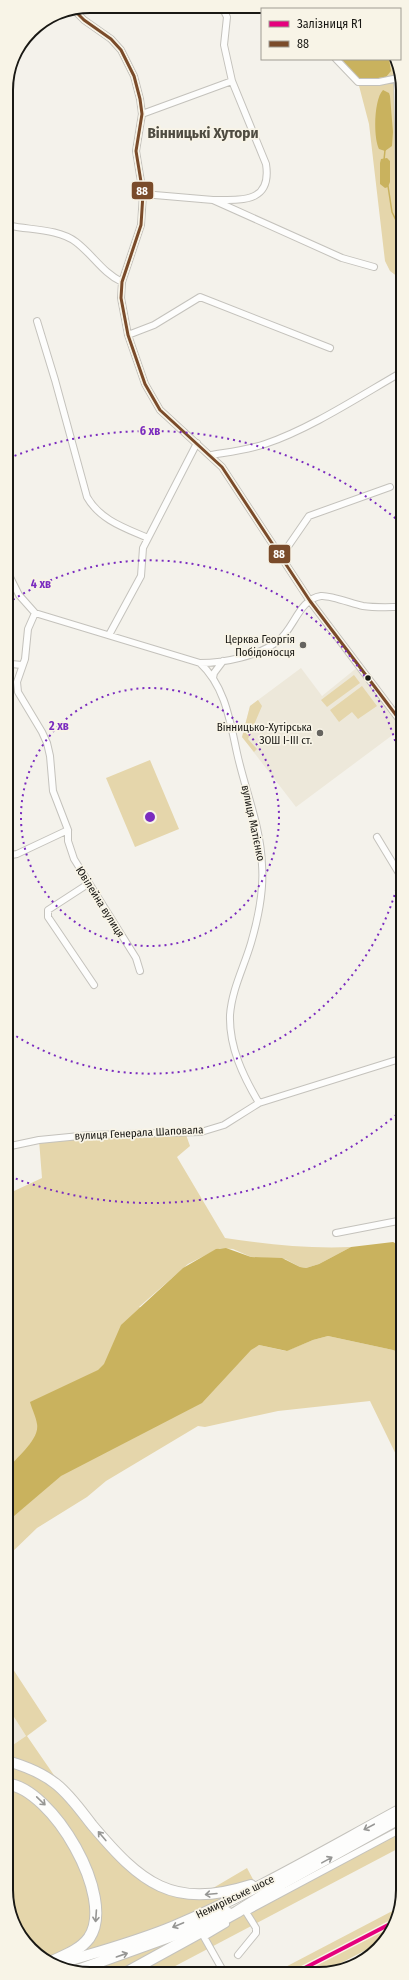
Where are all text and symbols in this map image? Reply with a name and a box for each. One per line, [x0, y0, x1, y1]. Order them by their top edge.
legend [261, 8, 401, 60]
text: Залізниця R1 [297, 17, 362, 31]
text: 88 [297, 37, 309, 51]
district label: Вінницькі Хутори [147, 124, 259, 142]
line badge: 88 [131, 181, 154, 200]
text: 88 [136, 185, 148, 198]
text: 6 хв [140, 424, 160, 438]
line badge: 88 [268, 544, 291, 564]
text: 88 [273, 548, 285, 561]
text: 4 хв [31, 577, 51, 591]
place label: Церква Георгія Побідоносця [225, 633, 295, 659]
marker: Церква Георгія Побідоносця [298, 640, 308, 650]
unlabelled marker [363, 673, 373, 683]
text: 2 хв [48, 719, 69, 733]
place label: Вінницько-Хутірська ЗОШ І-ІІІ ст. [217, 721, 312, 747]
marker: Вінницько-Хутірська ЗОШ І-ІІІ ст. [315, 728, 325, 738]
street label: вулиця Матієнко [239, 784, 267, 862]
centre of rings [143, 810, 157, 824]
street label: Ювілейна вулиця [73, 864, 127, 940]
street label: вулиця Генерала Шаповала [74, 1123, 204, 1143]
one-way arrow [36, 1796, 46, 1806]
one-way arrow [363, 1823, 375, 1831]
one-way arrow [97, 1831, 106, 1841]
one-way arrow [320, 1855, 332, 1863]
street label: Немирівське шосе [194, 1872, 276, 1922]
one-way arrow [205, 1890, 218, 1898]
one-way arrow [92, 1909, 99, 1922]
one-way arrow [172, 1921, 184, 1929]
one-way arrow [116, 1950, 128, 1958]

